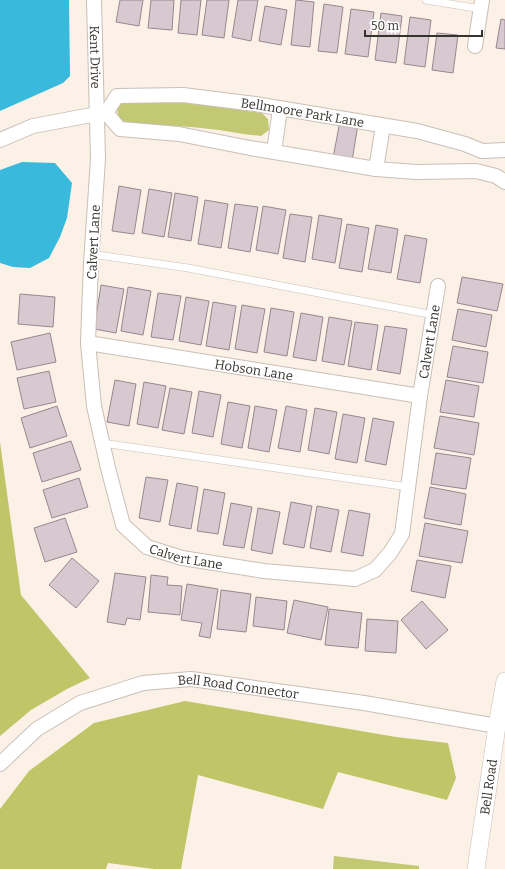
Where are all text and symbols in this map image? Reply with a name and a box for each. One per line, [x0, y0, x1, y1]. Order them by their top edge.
scale bar [365, 12, 482, 38]
text: 50 m [371, 19, 400, 33]
street label: Kent Drive [87, 25, 103, 89]
street label: Bellmoore Park Lane [240, 95, 365, 130]
street label: Calvert Lane [84, 204, 103, 280]
street label: Calvert Lane [416, 304, 443, 380]
street label: Hobson Lane [214, 356, 294, 384]
street label: Calvert Lane [147, 541, 224, 572]
street label: Bell Road Connector [177, 672, 300, 702]
street label: Bell Road [477, 758, 500, 816]

